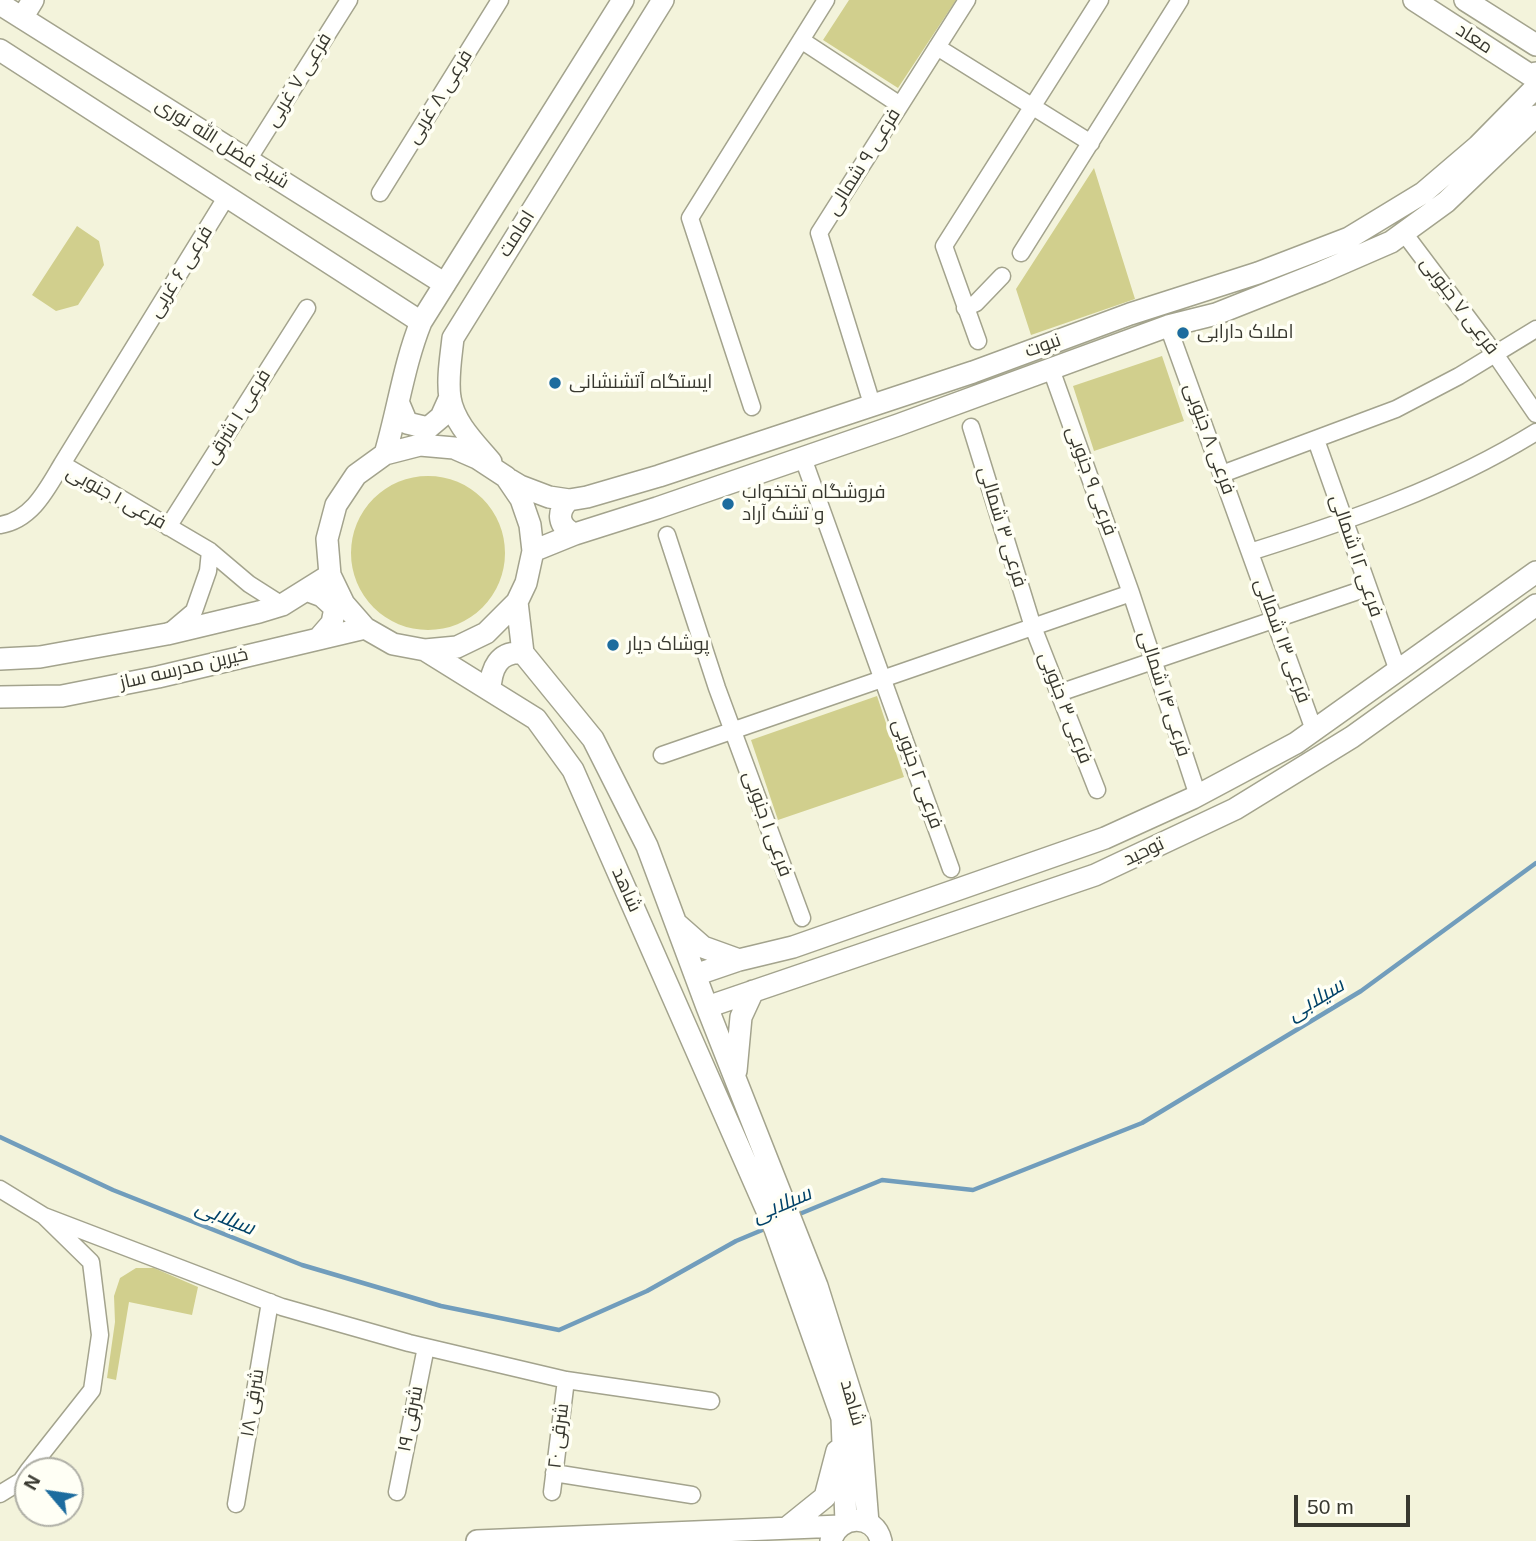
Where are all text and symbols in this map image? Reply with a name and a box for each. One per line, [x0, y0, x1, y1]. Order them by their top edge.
street label: معاد [1451, 19, 1497, 59]
street label: فرعی ۷ غربی [261, 29, 337, 131]
street label: فرعی ۸ غربی [402, 46, 478, 148]
street label: شیخ فضل الله نوری [151, 94, 293, 194]
street label: فرعی ۹ شمالی [822, 104, 906, 220]
street label: امامت [494, 206, 540, 262]
street label: فرعی ۶ غربی [144, 222, 218, 322]
street label: فرعی ۷ جنوبی [1415, 253, 1503, 359]
place label: املاک دارابی [1197, 322, 1293, 344]
marker: املاک دارابی [1175, 325, 1191, 341]
street label: نبوت [1022, 329, 1064, 363]
street label: فرعی ۱ شرقی [200, 365, 276, 469]
place label: ایستگاه آتشنشانی [569, 372, 712, 394]
marker: ایستگاه آتشنشانی [547, 375, 563, 391]
street label: فرعی ۸ جنوبی [1178, 380, 1240, 498]
street label: فرعی ۹ جنوبی [1061, 423, 1121, 539]
street label: فرعی ۱ جنوبی [62, 461, 170, 535]
street label: فرعی ۳ شمالی [973, 464, 1031, 590]
place label: فروشگاه تختخواب و تشک آراد [742, 482, 885, 526]
street label: فرعی ۱۲ شمالی [1324, 492, 1388, 620]
marker: فروشگاه تختخواب و تشک آراد [720, 496, 736, 512]
street label: فرعی ۱۳ شمالی [1249, 576, 1315, 706]
street label: فرعی ۱۴ شمالی [1133, 628, 1195, 760]
place label: پوشاک دیار [627, 634, 709, 656]
marker: پوشاک دیار [605, 637, 621, 653]
street label: خیرین مدرسه ساز [118, 643, 250, 695]
street label: فرعی ۳ جنوبی [1033, 649, 1097, 767]
street label: فرعی ۲ جنوبی [887, 716, 947, 832]
street label: فرعی ۱ جنوبی [737, 768, 797, 880]
street label: توحید [1120, 833, 1168, 871]
street label: شاهد [606, 864, 646, 916]
water label: سیلابی [1283, 973, 1349, 1027]
water label: سیلابی [749, 1181, 815, 1229]
water label: سیلابی [192, 1195, 258, 1241]
street label: ۱۸ شرقی [236, 1367, 270, 1439]
street label: شاهد [835, 1377, 869, 1429]
street label: ۱۹ شرقی [393, 1384, 429, 1454]
street label: ۲۰ شرقی [544, 1402, 574, 1470]
north arrow [14, 1457, 84, 1527]
text: N [19, 1471, 44, 1494]
scale bar [1298, 1482, 1414, 1526]
text: 50 m [1307, 1495, 1354, 1518]

